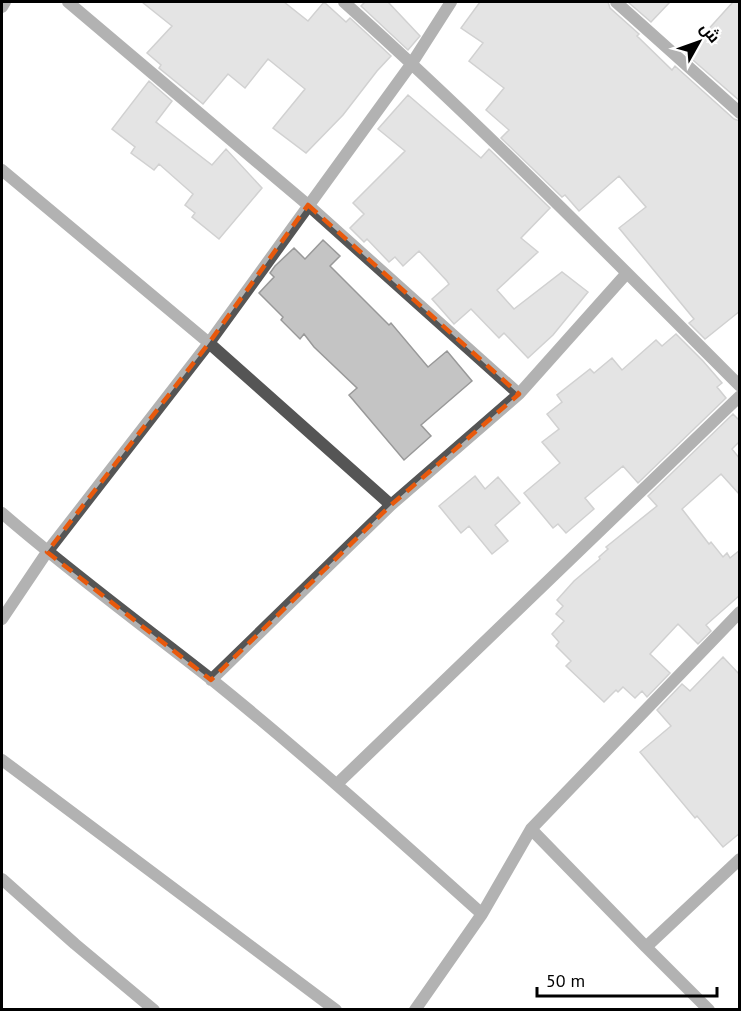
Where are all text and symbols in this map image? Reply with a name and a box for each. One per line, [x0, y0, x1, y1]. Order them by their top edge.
north arrow [669, 12, 729, 72]
text: ش [696, 18, 725, 47]
scale bar [537, 960, 717, 998]
text: 50 m [546, 969, 585, 992]

